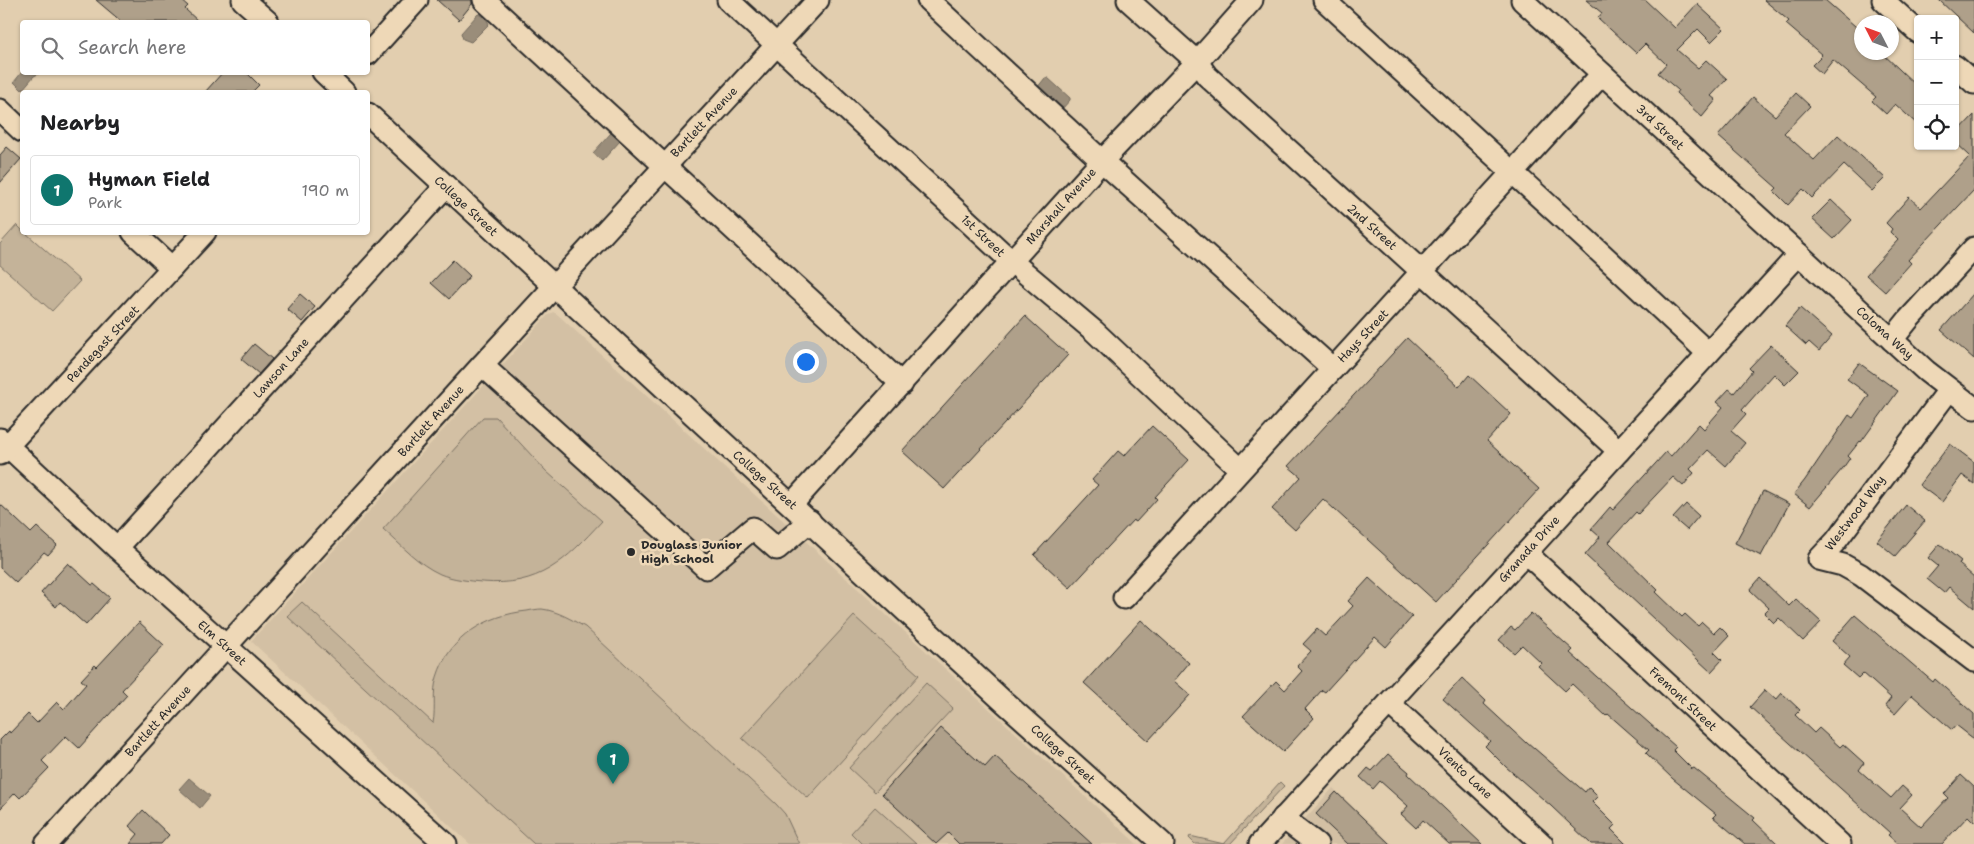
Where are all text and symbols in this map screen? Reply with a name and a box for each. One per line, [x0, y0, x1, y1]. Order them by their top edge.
north arrow [1854, 15, 1899, 60]
map controls [1914, 15, 1959, 150]
button: + [1914, 15, 1959, 60]
search box [20, 20, 370, 75]
icon: search [38, 34, 66, 62]
text: Search here [78, 35, 187, 60]
button: − [1914, 60, 1959, 105]
street label: Bartlett Avenue [667, 83, 741, 161]
street label: 3rd Street [1633, 101, 1687, 153]
button: locate [1914, 105, 1959, 150]
text: Nearby [40, 109, 120, 137]
street label: Marshall Avenue [1022, 164, 1100, 248]
text: Hyman Field [88, 167, 210, 192]
street label: College Street [431, 172, 501, 240]
text: 1 [53, 180, 61, 201]
text: 190 m [302, 180, 349, 201]
text: Park [88, 192, 122, 213]
street label: 2nd Street [1344, 200, 1400, 254]
street label: 1st Street [957, 211, 1009, 261]
street label: Pendegast Street [63, 302, 143, 386]
street label: Coloma Way [1853, 303, 1917, 363]
street label: Hays Street [1334, 306, 1392, 366]
street label: Lawson Lane [250, 334, 313, 402]
your location [793, 349, 819, 375]
street label: Bartlett Avenue [394, 382, 468, 460]
street label: College Street [729, 447, 801, 513]
street label: Westwood Way [1821, 472, 1889, 554]
street label: Granada Drive [1495, 512, 1563, 586]
place label: Douglass Junior High School [641, 537, 743, 567]
marker: Douglass Junior High School [625, 546, 637, 558]
street label: Elm Street [194, 617, 250, 669]
street label: Fremont Street [1646, 663, 1720, 735]
street label: Bartlett Avenue [121, 682, 195, 760]
street label: College Street [1027, 721, 1099, 787]
pin: 1 [597, 743, 629, 784]
street label: Viento Lane [1434, 743, 1496, 803]

